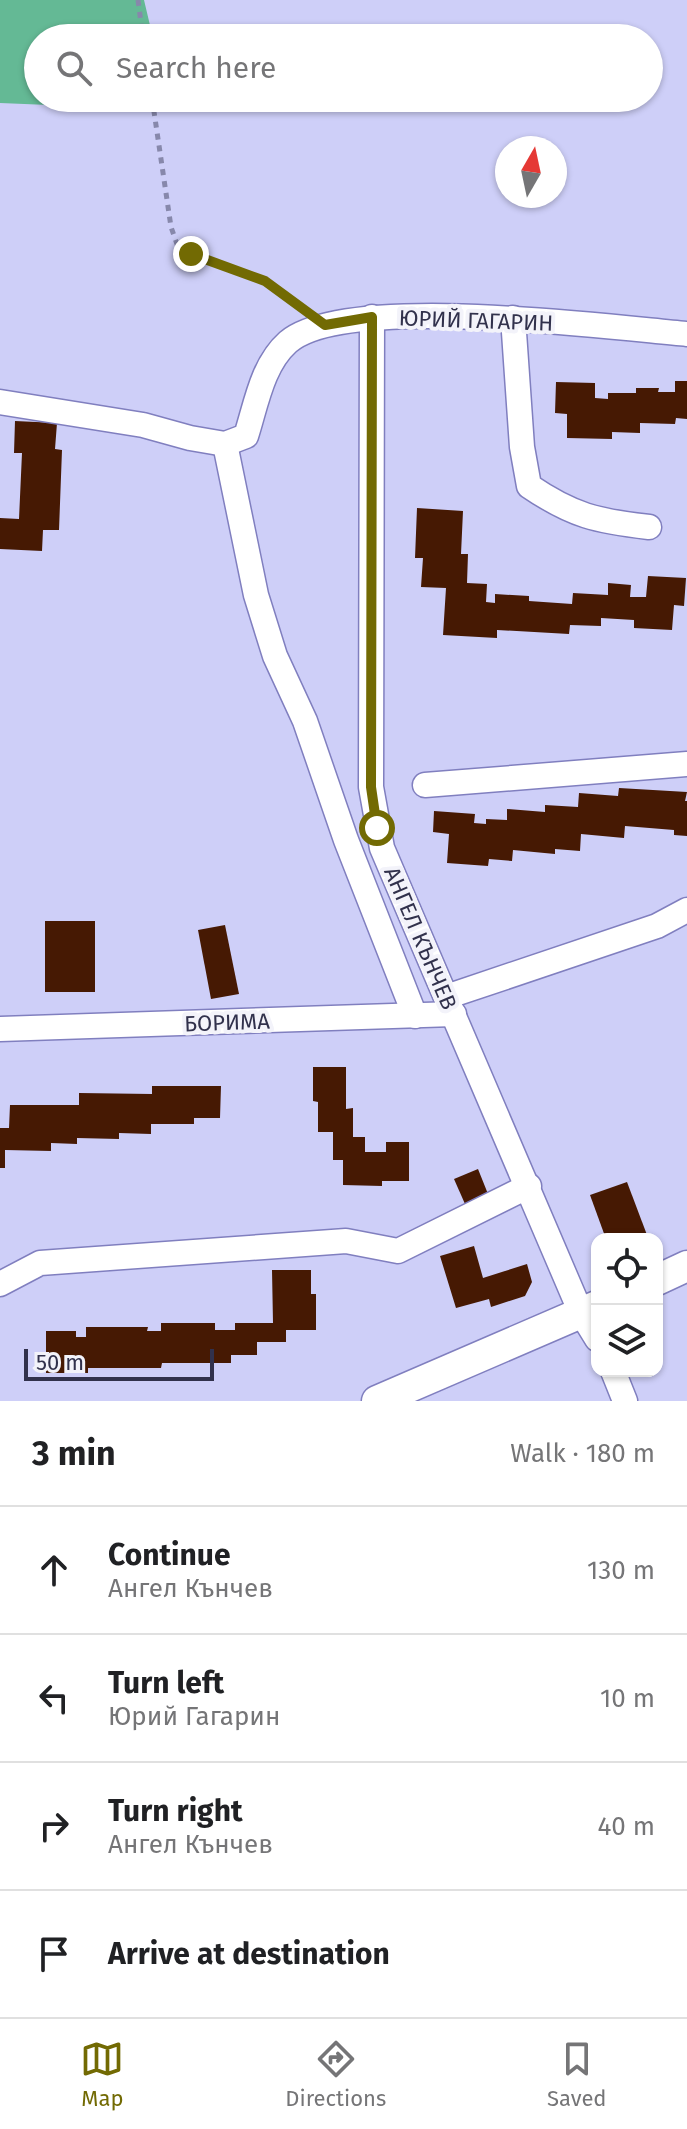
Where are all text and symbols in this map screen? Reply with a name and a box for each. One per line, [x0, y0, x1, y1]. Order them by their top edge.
search box [24, 24, 663, 112]
icon: search [52, 46, 96, 90]
text: Search here [116, 50, 276, 86]
north arrow [495, 136, 567, 208]
route end [173, 236, 209, 272]
street label: ЮРИЙ ГАГАРИН [398, 304, 554, 337]
route start [359, 810, 395, 846]
street label: АНГЕЛ КЪНЧЕВ [378, 863, 463, 1014]
street label: БОРИМА [184, 1008, 271, 1037]
map controls [591, 1233, 663, 1377]
button: locate [591, 1233, 663, 1305]
button: layers [591, 1305, 663, 1377]
scale bar [24, 1345, 214, 1381]
text: 50 m [36, 1349, 84, 1376]
text: 3 min [32, 1433, 116, 1474]
text: Walk · 180 m [510, 1438, 655, 1469]
text: Continue [108, 1537, 231, 1573]
icon: ahead [32, 1548, 76, 1592]
text: 130 m [587, 1555, 655, 1586]
text: Ангел Кънчев [108, 1573, 273, 1604]
text: Turn left [108, 1665, 224, 1701]
icon: left [32, 1676, 76, 1720]
text: 10 m [600, 1683, 655, 1714]
text: Юрий Гагарин [108, 1701, 280, 1732]
text: Turn right [108, 1793, 243, 1829]
icon: right [32, 1804, 76, 1848]
text: 40 m [597, 1811, 655, 1842]
text: Ангел Кънчев [108, 1829, 273, 1860]
icon: arrive [32, 1932, 76, 1976]
text: Arrive at destination [108, 1936, 390, 1972]
tab: Map [80, 2037, 124, 2112]
tab: Directions [285, 2037, 386, 2112]
tab: Saved [547, 2037, 607, 2112]

